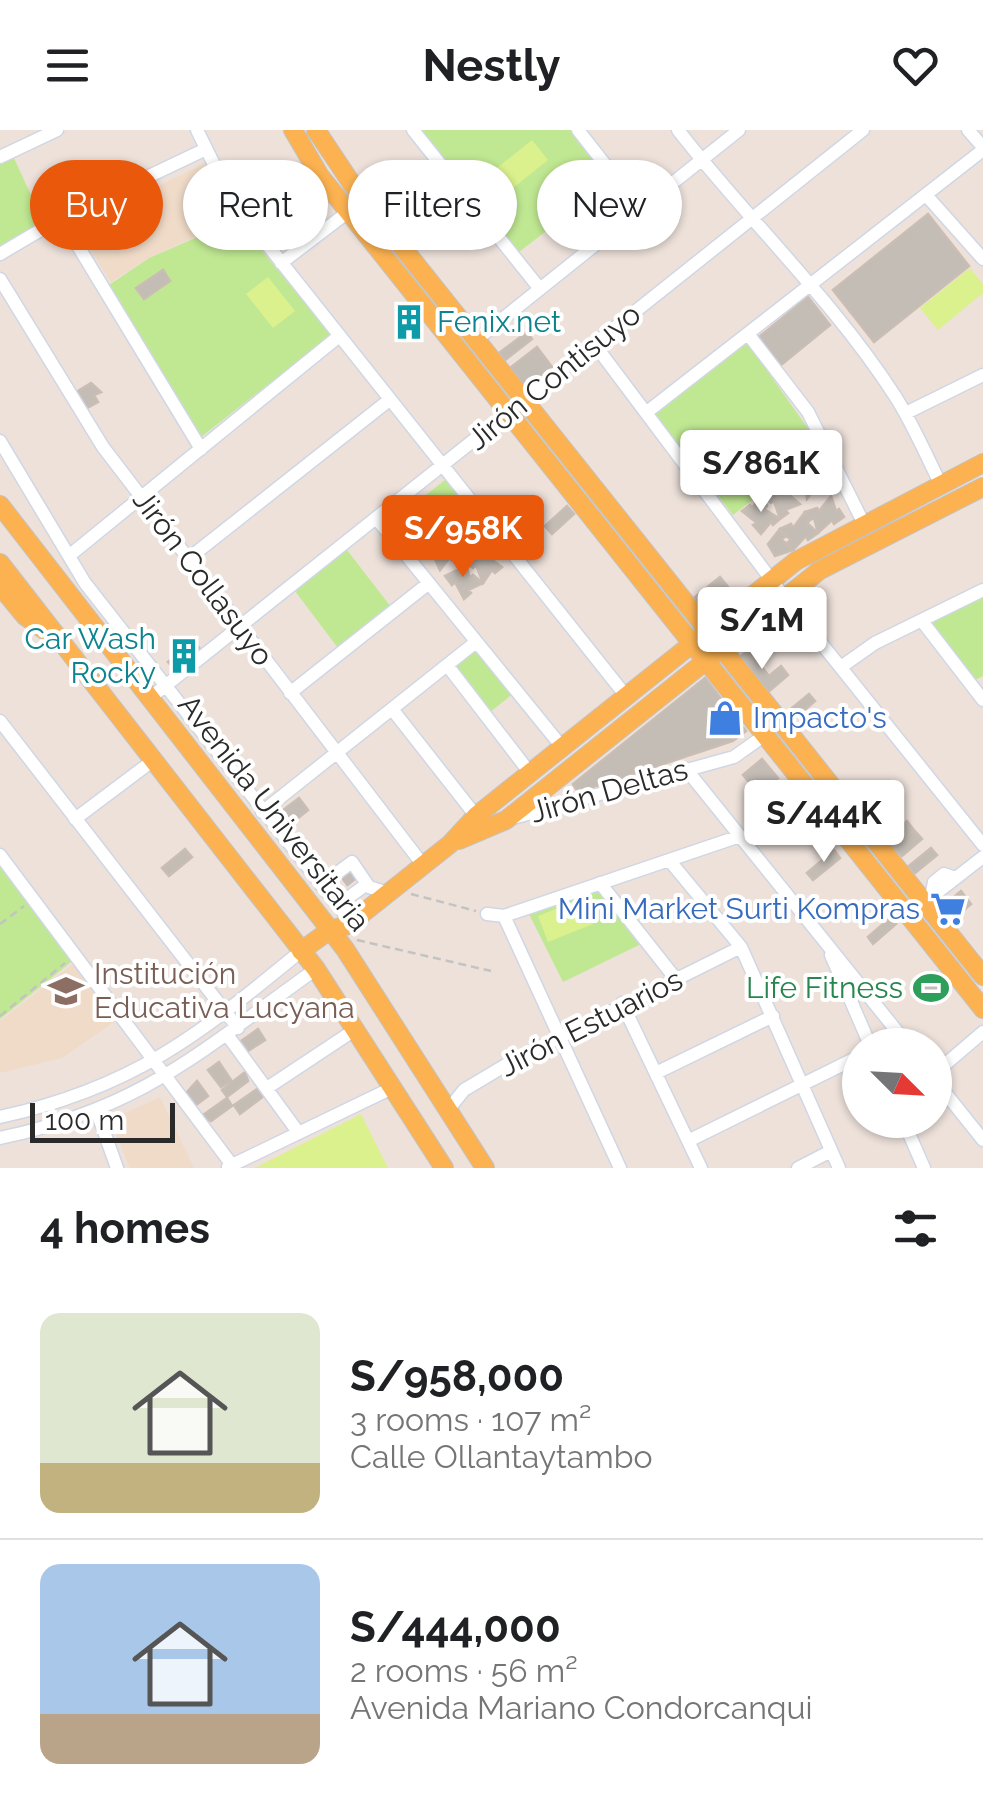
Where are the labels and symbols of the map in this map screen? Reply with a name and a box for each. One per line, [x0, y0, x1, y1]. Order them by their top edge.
street label: Jirón Contisuyo [460, 296, 647, 457]
building icon: Fenix.net [390, 303, 428, 341]
place label: Fenix.net [437, 304, 561, 339]
pin: S/861K [680, 430, 842, 515]
street label: Jirón Collasuyo [126, 483, 281, 672]
pin: S/958K [382, 495, 544, 580]
pin: S/1M [703, 587, 821, 672]
place label: Car Wash Rocky [25, 621, 156, 690]
building icon: Car Wash Rocky [165, 637, 203, 675]
street label: Avenida Universitaria [171, 688, 377, 938]
shop icon: Impacto's [706, 699, 744, 737]
place label: Impacto's [753, 700, 887, 735]
street label: Jirón Deltas [526, 751, 692, 830]
pin: S/444K [743, 780, 905, 865]
supermarket icon: Mini Market Surti Kompras [929, 890, 967, 928]
place label: Mini Market Surti Kompras [558, 891, 920, 926]
place label: Institución Educativa Lucyana [94, 956, 355, 1025]
street label: Jirón Estuarios [494, 961, 688, 1084]
sports icon: Life Fitness [912, 969, 950, 1007]
place label: Life Fitness [746, 970, 903, 1005]
school or university icon: Institución Educativa Lucyana [47, 972, 85, 1010]
north arrow [842, 1028, 952, 1138]
scale bar [30, 1098, 175, 1143]

